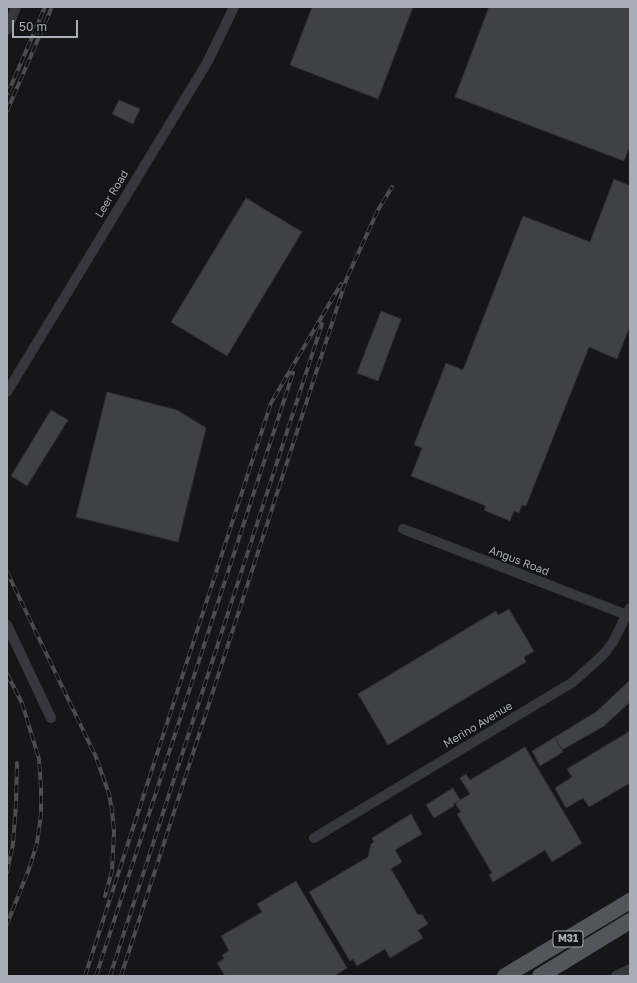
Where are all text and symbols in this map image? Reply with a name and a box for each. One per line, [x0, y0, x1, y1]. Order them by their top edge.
scale bar [14, 12, 80, 38]
text: 50 m [19, 19, 47, 34]
street label: Leer Road [93, 168, 131, 220]
street label: Angus Road [487, 544, 551, 578]
street label: Merino Avenue [441, 699, 515, 751]
road number: M31 [553, 931, 583, 947]

